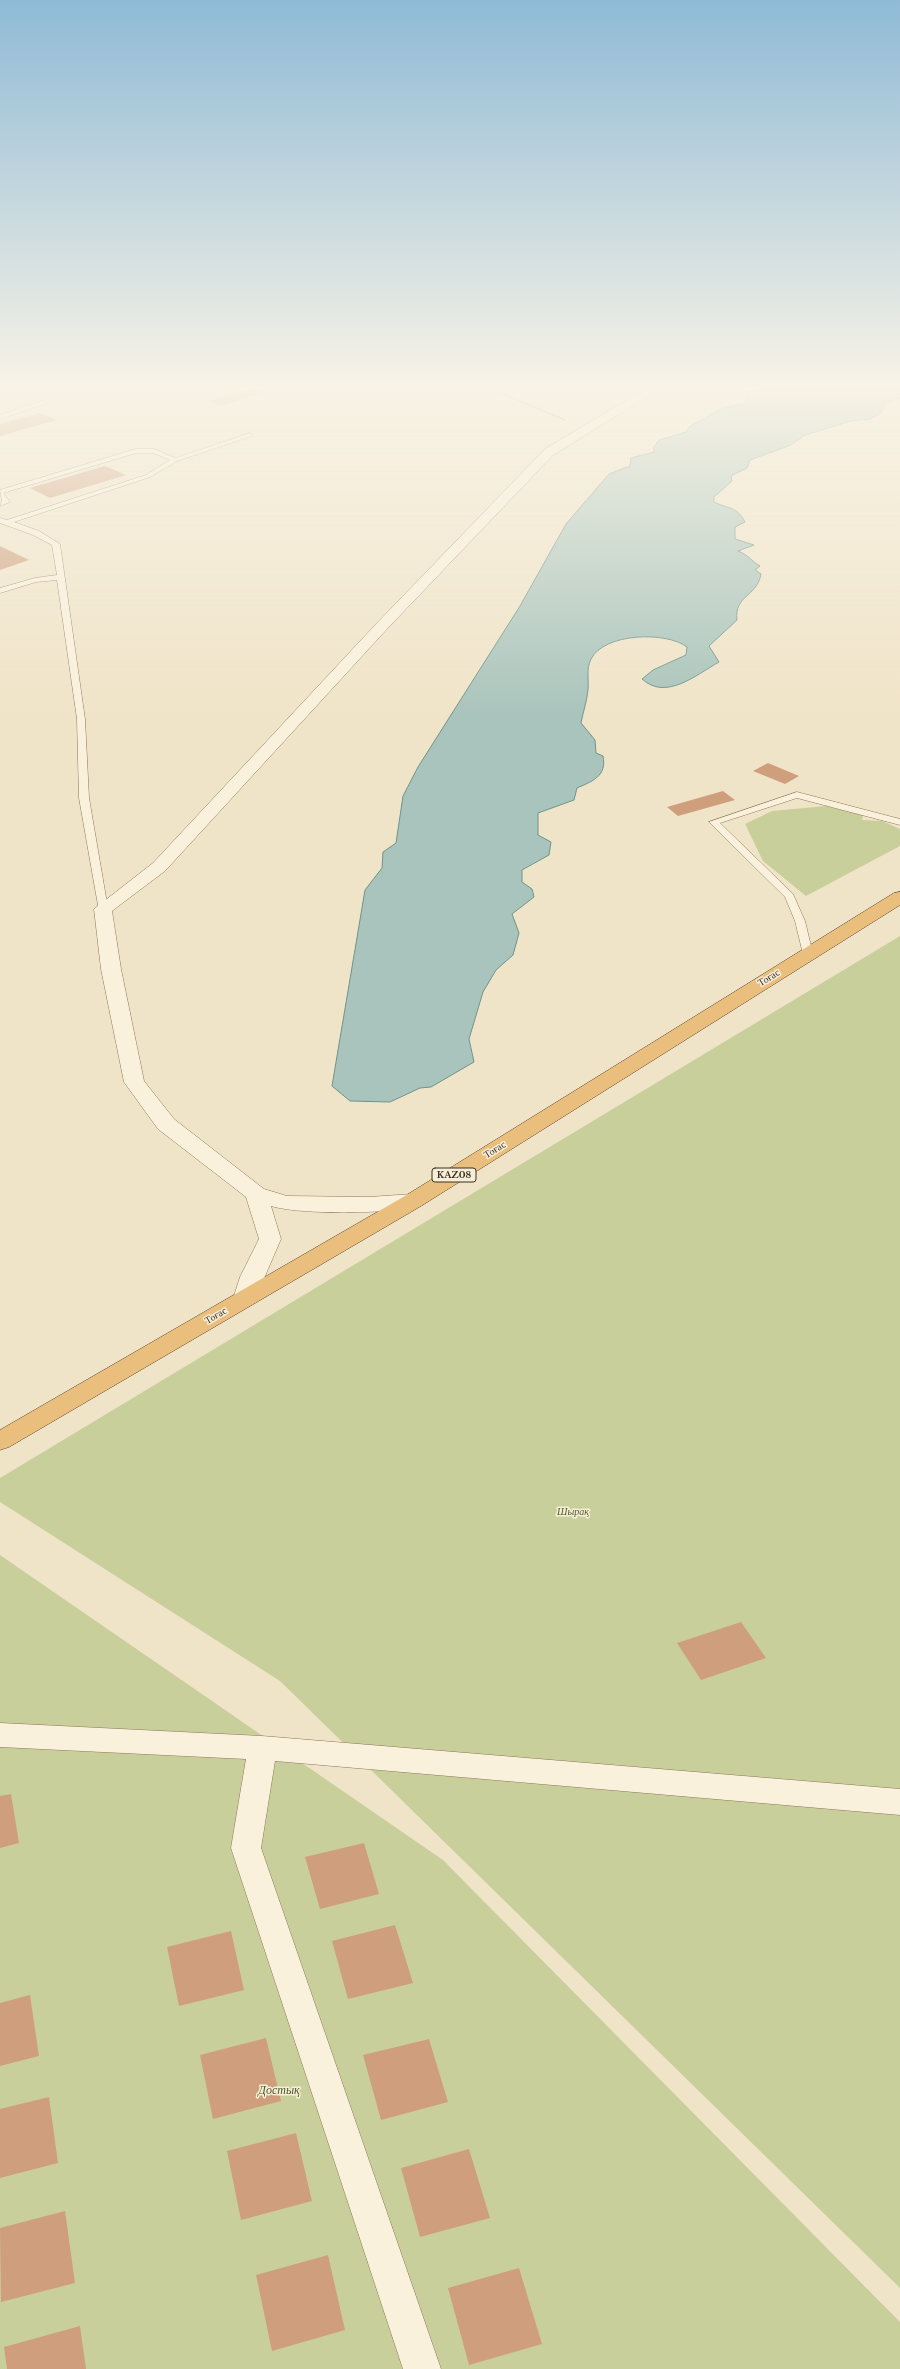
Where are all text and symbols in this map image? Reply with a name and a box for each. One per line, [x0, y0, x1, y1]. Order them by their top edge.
street label: Тоғас [756, 967, 782, 989]
street label: Тоғас [482, 1139, 508, 1161]
road number: KAZ08 [432, 1168, 476, 1182]
street label: Тоғас [203, 1305, 229, 1327]
park label: Шырақ [557, 1506, 589, 1518]
park label: Достық [258, 2084, 300, 2098]

